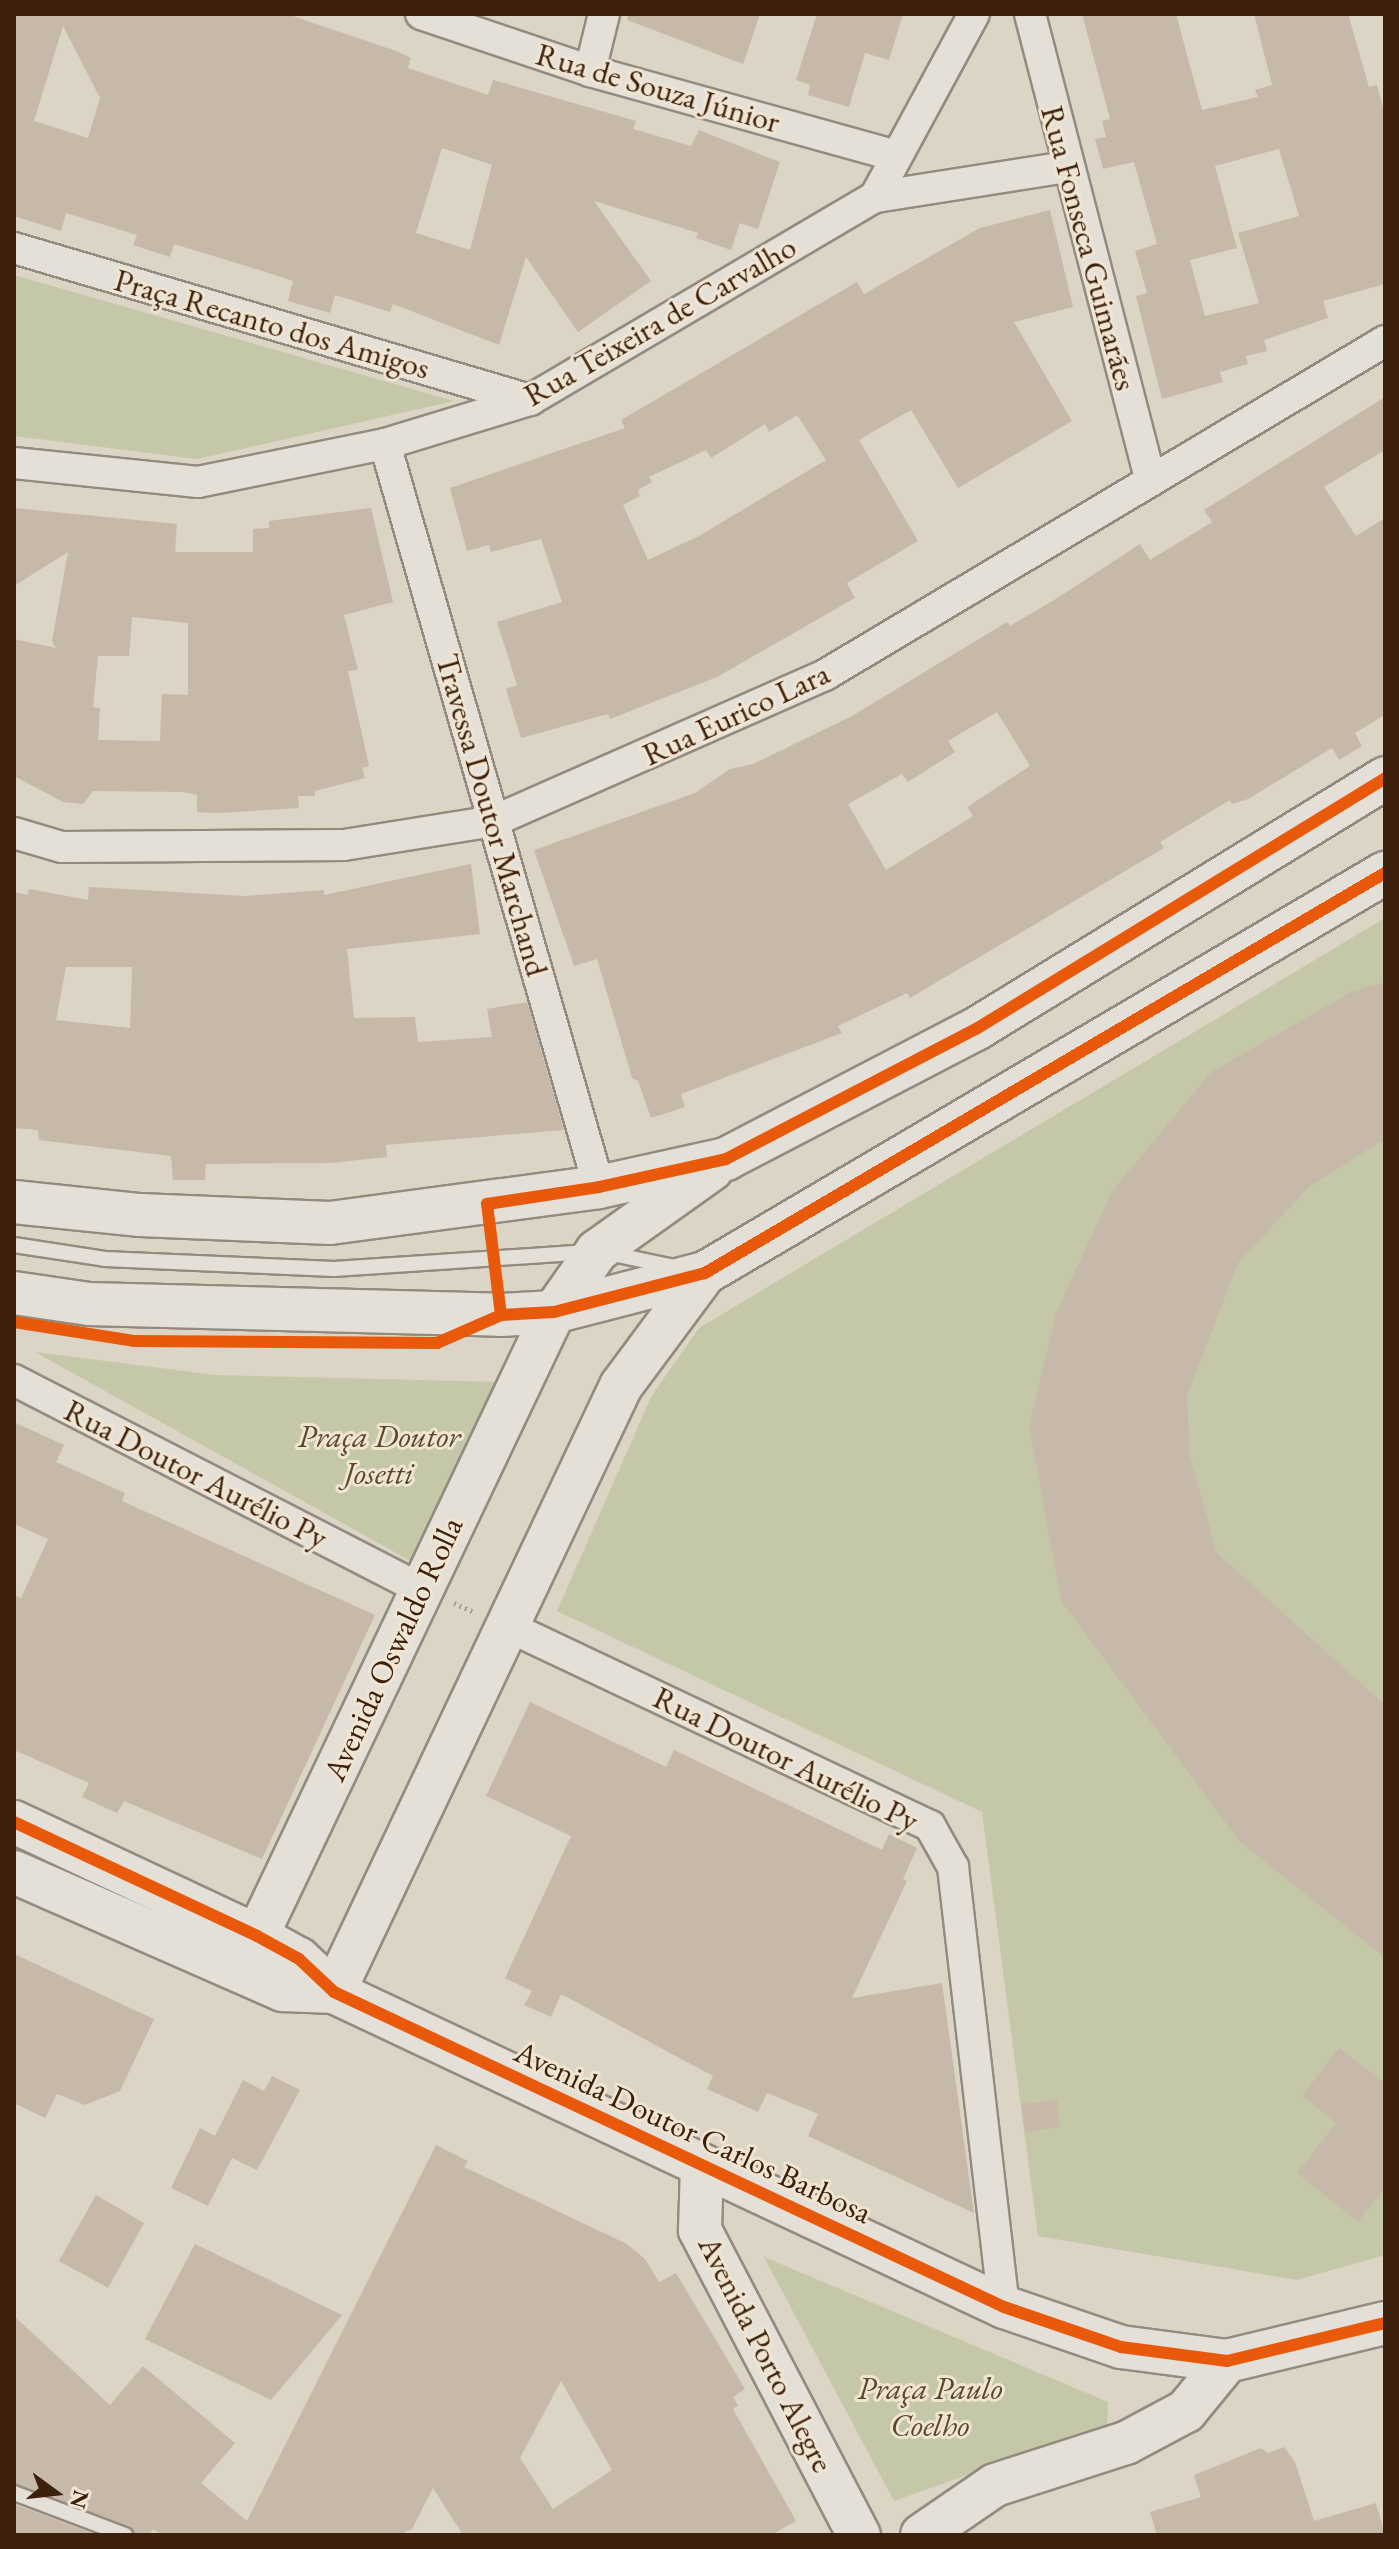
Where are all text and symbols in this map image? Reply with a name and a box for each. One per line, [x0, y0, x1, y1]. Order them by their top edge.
street label: Rua de Souza Júnior [532, 35, 784, 141]
street label: Rua Fonseca Guimarães [1033, 101, 1145, 395]
street label: Rua Teixeira de Carvalho [517, 227, 803, 415]
street label: Praça Recanto dos Amigos [110, 261, 434, 387]
street label: Travessa Doutor Marchand [428, 649, 556, 981]
street label: Rua Eurico Lara [636, 654, 836, 774]
street label: Rua Doutor Aurélio Py [58, 1391, 334, 1557]
park label: Praça Doutor Josetti [298, 1418, 460, 1493]
street label: Avenida Oswaldo Rolla [315, 1511, 471, 1787]
street label: Rua Doutor Aurélio Py [647, 1678, 925, 1840]
street label: Avenida Doutor Carlos Barbosa [508, 2032, 878, 2232]
street label: Avenida Porto Alegre [690, 2229, 842, 2479]
park label: Praça Paulo Coelho [857, 2370, 1003, 2445]
north arrow [16, 2453, 96, 2533]
text: N [63, 2487, 96, 2512]

